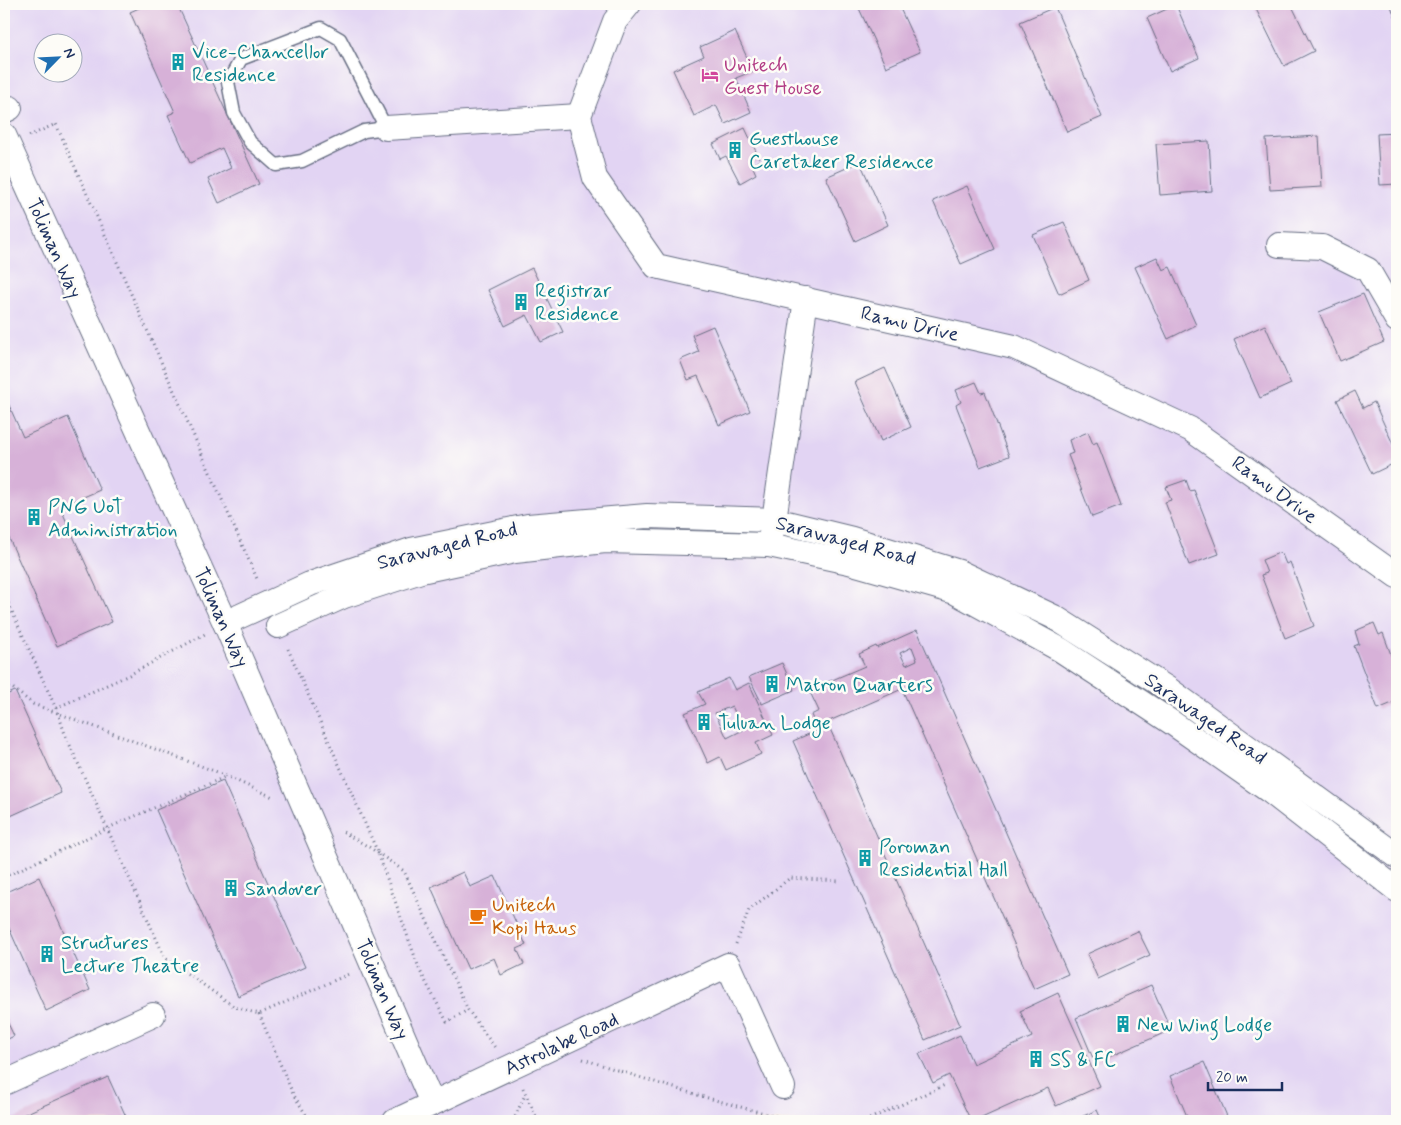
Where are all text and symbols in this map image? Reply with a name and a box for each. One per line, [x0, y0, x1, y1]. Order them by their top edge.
north arrow [32, 32, 82, 82]
place label: Vice-Chancellor Residence [192, 39, 329, 89]
text: N [59, 45, 79, 61]
building icon: Vice-Chancellor Residence [168, 52, 188, 72]
place label: Unitech Guest House [724, 52, 822, 102]
hotel icon: Unitech Guest House [700, 65, 720, 85]
place label: Guesthouse Caretaker Residence [749, 126, 934, 176]
building icon: Guesthouse Caretaker Residence [725, 140, 745, 160]
street label: Toliman Way [20, 194, 88, 303]
place label: Registrar Residence [535, 278, 619, 328]
building icon: Registrar Residence [511, 292, 531, 312]
street label: Ramu Drive [858, 300, 962, 349]
street label: Ramu Drive [1226, 450, 1323, 531]
place label: PNG UoT Administration [48, 494, 178, 544]
building icon: PNG UoT Administration [24, 507, 44, 527]
street label: Sarawaged Road [773, 510, 918, 573]
street label: Sarawaged Road [374, 516, 520, 577]
street label: Toliman Way [187, 563, 255, 672]
street label: Sarawaged Road [1139, 667, 1272, 771]
place label: Matron Quarters [786, 672, 933, 699]
building icon: Matron Quarters [762, 674, 782, 694]
place label: Tuluan Lodge [718, 710, 831, 738]
building icon: Tuluan Lodge [694, 712, 714, 732]
place label: Poroman Residential Hall [879, 834, 1008, 884]
building icon: Poroman Residential Hall [855, 848, 875, 868]
place label: Sandover [245, 876, 322, 903]
building icon: Sandover [221, 878, 241, 898]
place label: Unitech Kopi Haus [492, 892, 577, 942]
cafe icon: Unitech Kopi Haus [468, 906, 488, 926]
place label: Structures Lecture Theatre [61, 930, 199, 980]
street label: Toliman Way [348, 935, 415, 1044]
building icon: Structures Lecture Theatre [37, 944, 57, 964]
street label: Astrolabe Road [500, 1006, 623, 1083]
place label: New Wing Lodge [1137, 1012, 1272, 1041]
building icon: New Wing Lodge [1113, 1014, 1133, 1034]
place label: SS & FC [1050, 1047, 1116, 1074]
building icon: SS & FC [1026, 1049, 1046, 1069]
scale bar [1208, 1060, 1282, 1092]
text: 20 m [1216, 1068, 1248, 1088]

